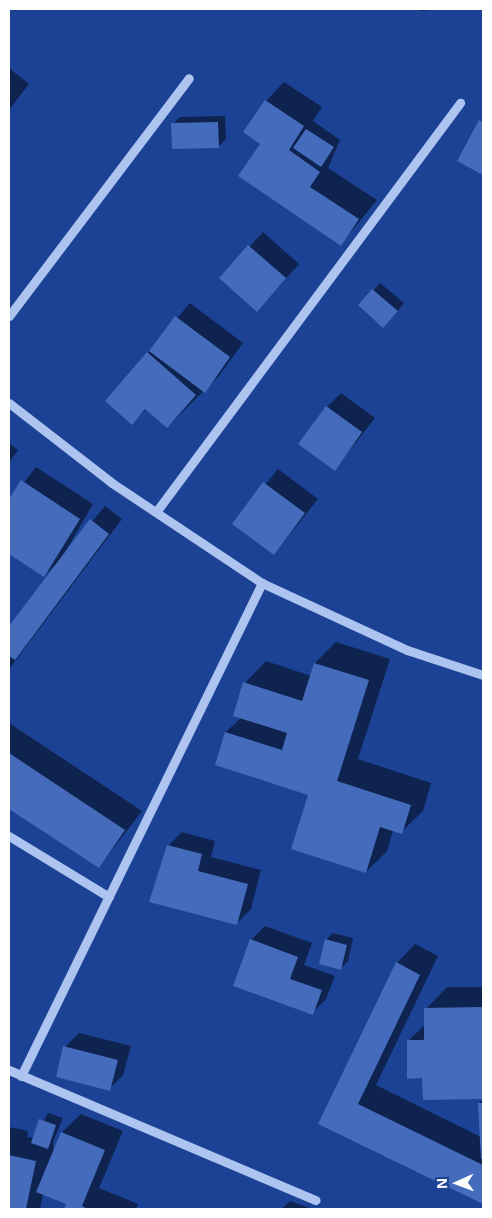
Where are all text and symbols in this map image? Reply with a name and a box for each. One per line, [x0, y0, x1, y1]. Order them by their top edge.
north arrow [432, 1158, 482, 1208]
text: N [432, 1178, 451, 1190]

